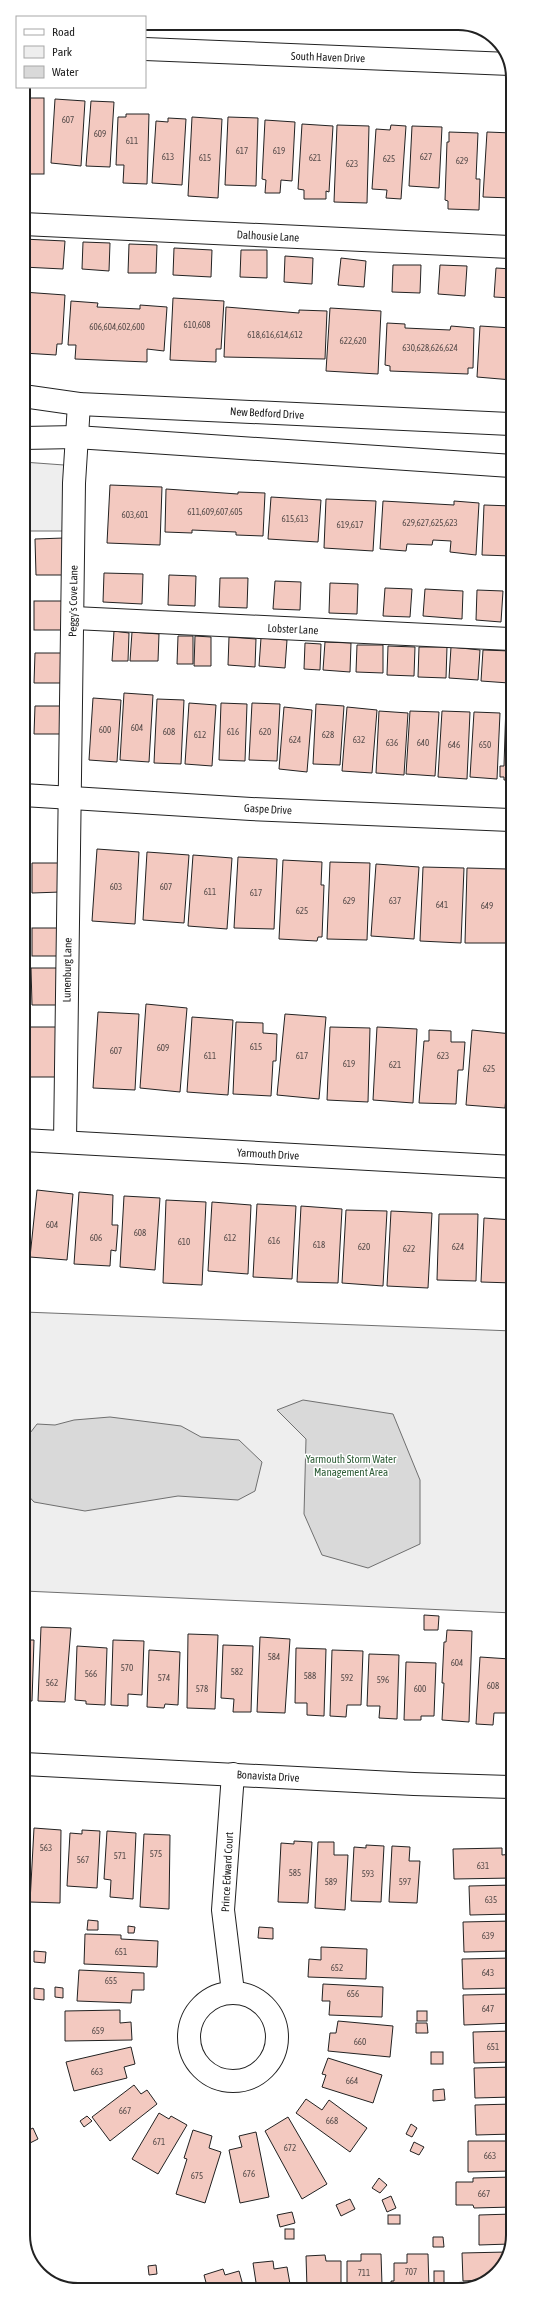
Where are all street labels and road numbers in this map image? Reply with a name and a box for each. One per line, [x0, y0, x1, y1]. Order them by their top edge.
street label: South Haven Drive [291, 50, 365, 64]
street label: Dalhousie Lane [236, 228, 300, 244]
street label: New Bedford Drive [230, 405, 304, 421]
street label: Peggy's Cove Lane [66, 565, 80, 637]
street label: Lobster Lane [267, 622, 319, 636]
street label: Gaspe Drive [244, 802, 292, 816]
street label: Lunenburg Lane [60, 938, 74, 1002]
street label: Yarmouth Drive [237, 1146, 299, 1162]
street label: Bonavista Drive [236, 1768, 300, 1784]
street label: Prince Edward Court [219, 1832, 235, 1912]

